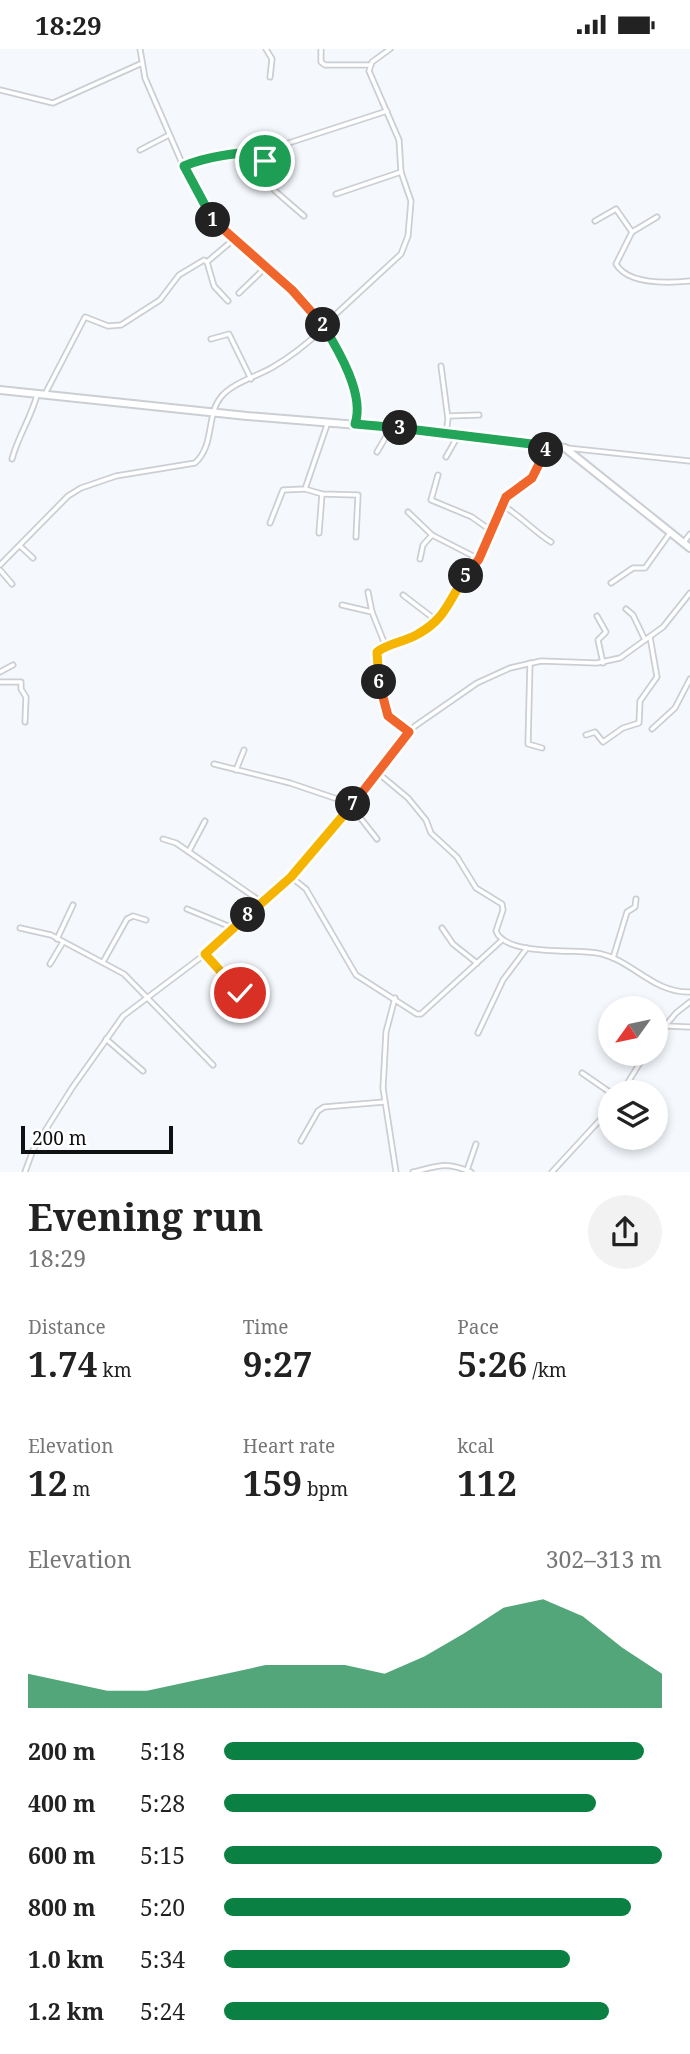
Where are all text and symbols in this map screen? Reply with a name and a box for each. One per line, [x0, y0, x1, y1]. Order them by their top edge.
text: 18:29 [35, 7, 102, 43]
pin [235, 131, 295, 191]
icon: arrive [246, 142, 284, 180]
pin: 1 [196, 203, 230, 237]
text: 1 [207, 206, 218, 232]
pin: 2 [306, 307, 340, 343]
text: 2 [317, 311, 328, 337]
pin: 3 [382, 411, 418, 445]
text: 3 [394, 414, 405, 440]
pin: 4 [528, 433, 564, 467]
text: 4 [540, 436, 551, 462]
pin: 5 [448, 559, 484, 593]
text: 5 [460, 562, 471, 588]
pin: 6 [362, 665, 396, 699]
text: 6 [373, 668, 384, 694]
pin: 7 [336, 787, 370, 821]
text: 7 [347, 790, 358, 816]
pin: 8 [230, 897, 266, 933]
text: 8 [242, 901, 253, 927]
pin [210, 963, 270, 1023]
icon: check [221, 974, 259, 1012]
north arrow [598, 996, 668, 1066]
map controls [598, 996, 668, 1150]
button: layers [598, 1080, 668, 1150]
scale bar [21, 1123, 173, 1155]
text: 200 m [32, 1125, 87, 1151]
text: Evening run [28, 1190, 263, 1242]
button: share [588, 1195, 662, 1269]
text: 18:29 [28, 1242, 86, 1274]
text: Distance [28, 1314, 106, 1340]
text: Time [243, 1314, 289, 1340]
text: Pace [457, 1314, 499, 1340]
text: 1.74 [28, 1340, 98, 1387]
text: 9:27 [243, 1340, 313, 1387]
text: 5:26 [457, 1340, 527, 1387]
text: km [98, 1357, 132, 1383]
text: /km [527, 1357, 567, 1383]
text: Elevation [28, 1433, 114, 1459]
text: Heart rate [243, 1433, 335, 1459]
text: kcal [457, 1433, 494, 1459]
text: 12 [28, 1459, 68, 1506]
text: 159 [243, 1459, 302, 1506]
text: 112 [457, 1459, 517, 1506]
text: m [68, 1476, 90, 1502]
text: bpm [302, 1476, 348, 1502]
text: Elevation [28, 1543, 132, 1575]
text: 302–313 m [546, 1543, 662, 1575]
text: 200 m [28, 1735, 96, 1767]
text: 5:18 [140, 1735, 185, 1767]
text: 400 m [28, 1787, 96, 1819]
text: 5:28 [140, 1787, 185, 1819]
text: 600 m [28, 1839, 96, 1871]
text: 5:15 [140, 1839, 185, 1871]
text: 800 m [28, 1891, 96, 1923]
text: 5:20 [140, 1891, 185, 1923]
text: 1.0 km [28, 1943, 104, 1975]
text: 5:34 [140, 1943, 185, 1975]
text: 1.2 km [28, 1995, 104, 2027]
text: 5:24 [140, 1995, 185, 2027]

